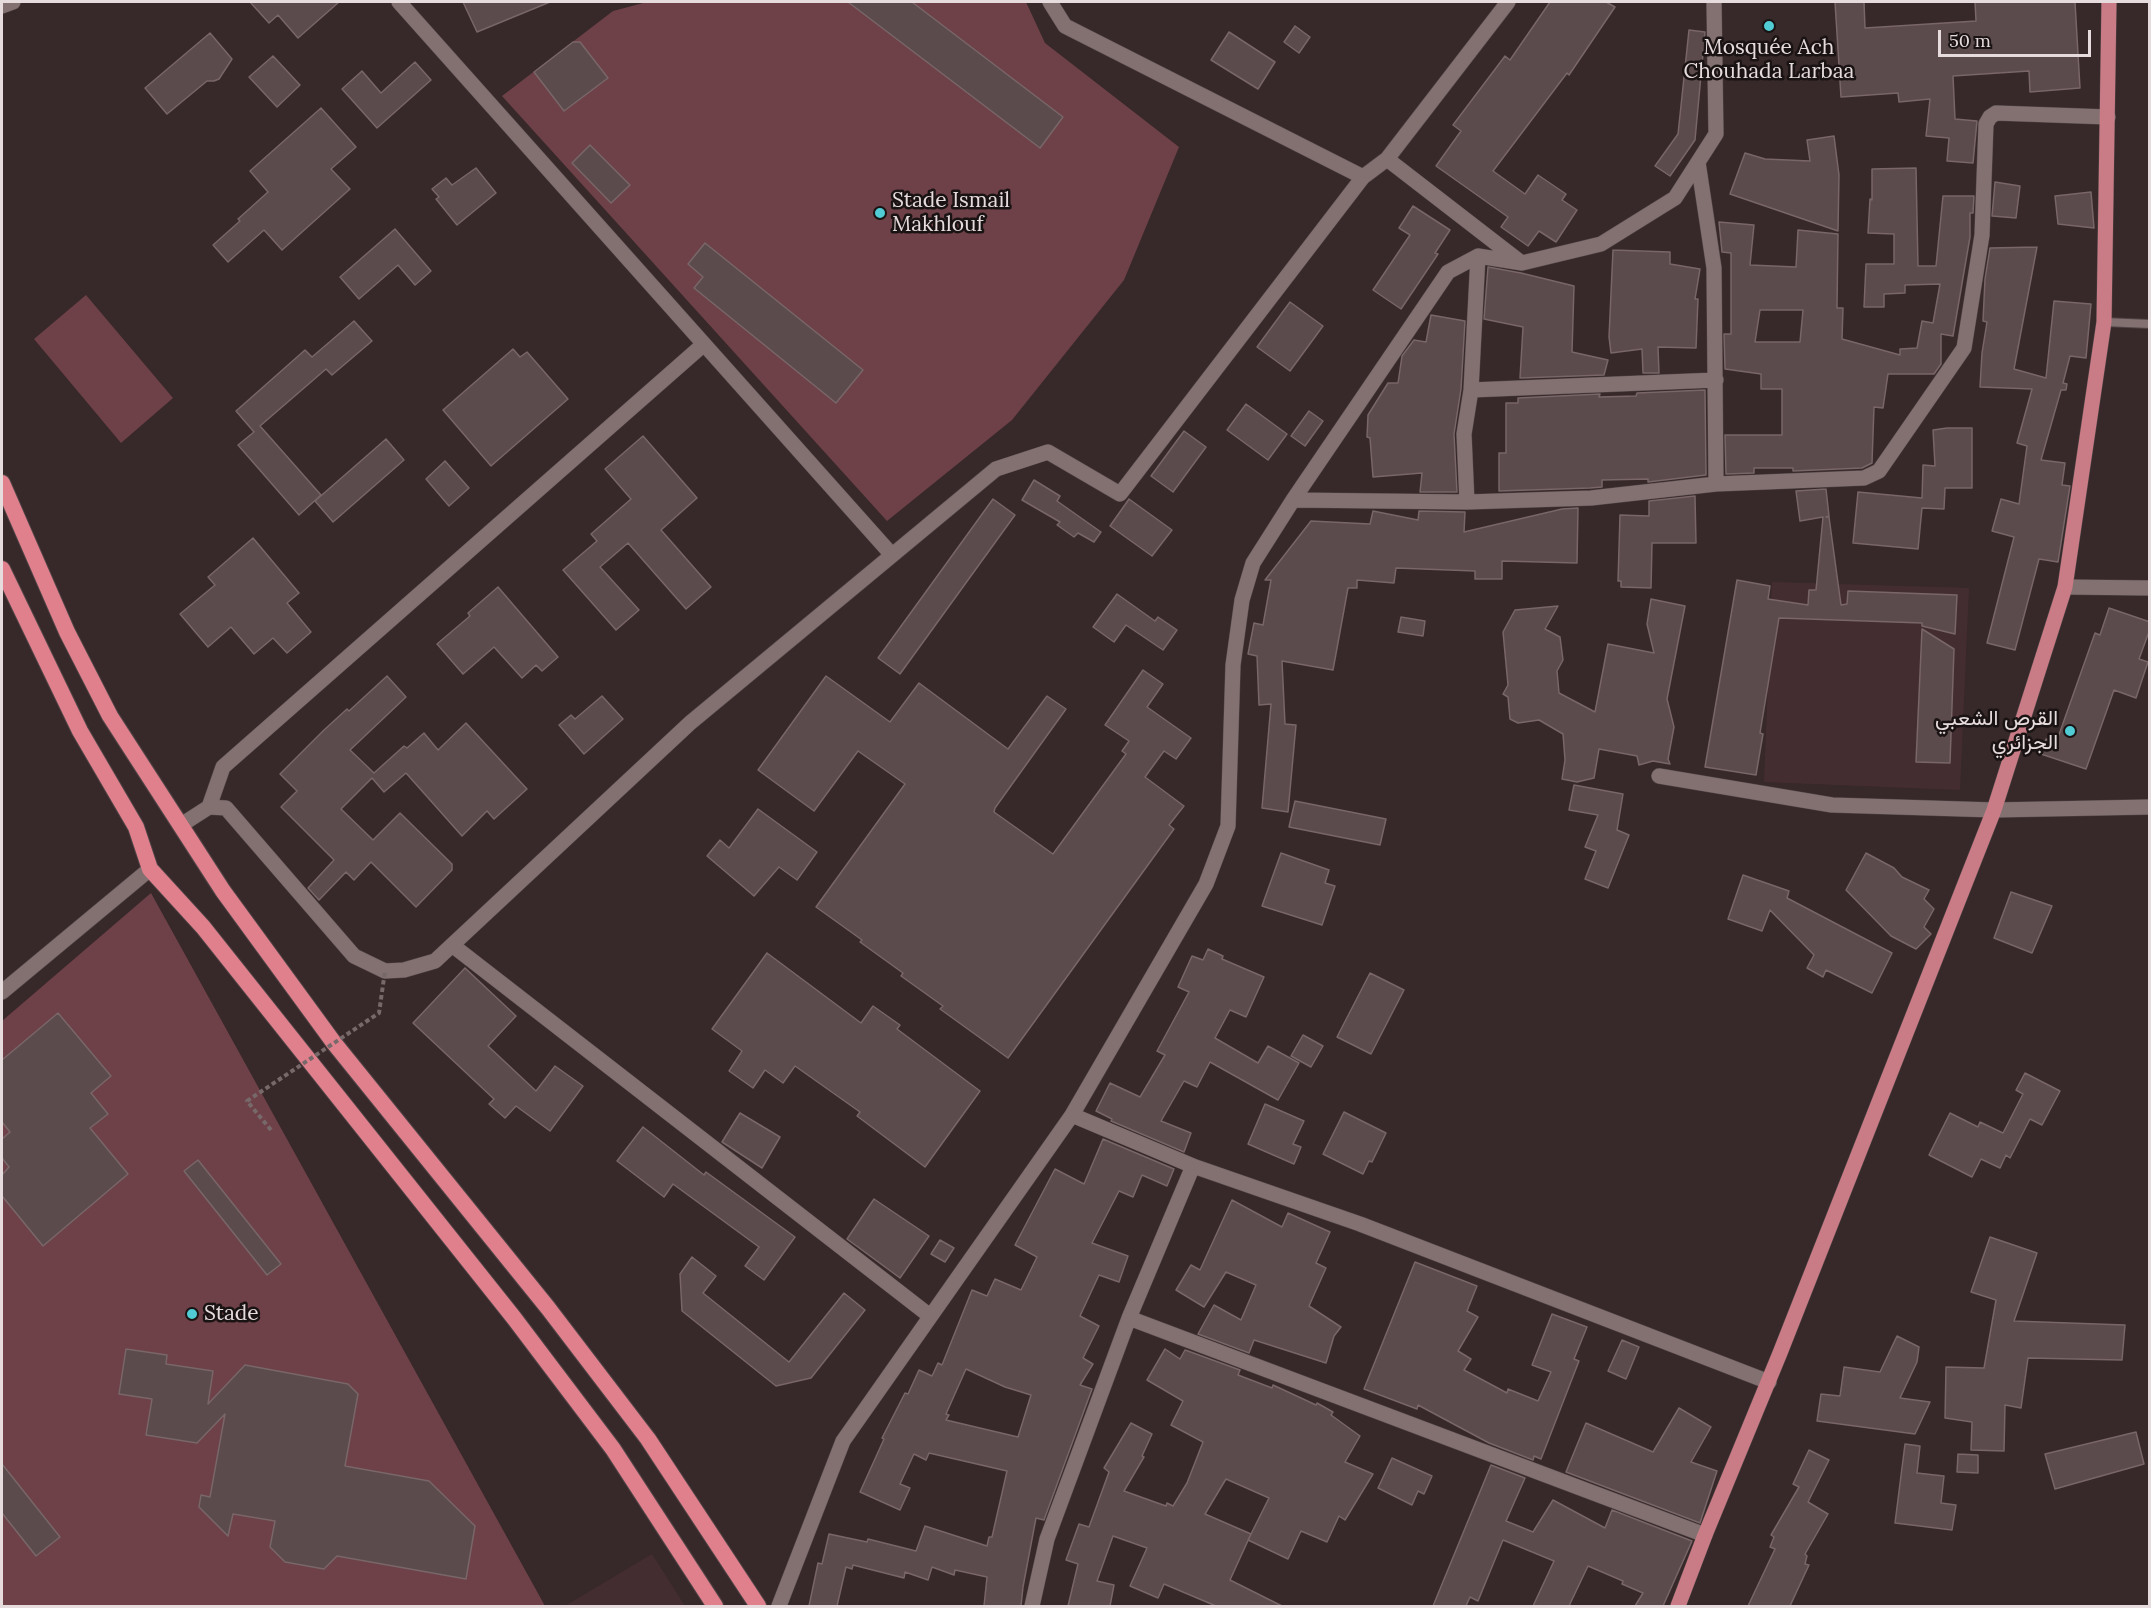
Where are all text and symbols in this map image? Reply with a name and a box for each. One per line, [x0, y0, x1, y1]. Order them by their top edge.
scale bar [1941, 18, 2094, 56]
marker: Mosquée Ach Chouhada Larbaa [1762, 19, 1776, 33]
text: 50 m [1949, 29, 1991, 52]
place label: Mosquée Ach Chouhada Larbaa [1684, 35, 1854, 85]
place label: Stade Ismail Makhlouf [892, 188, 1010, 238]
marker: Stade Ismail Makhlouf [873, 206, 887, 220]
place label: القرص الشعبي الجزائري [1935, 706, 2058, 756]
marker: القرص الشعبي الجزائري [2063, 724, 2077, 738]
place label: Stade [204, 1301, 259, 1327]
marker: Stade [185, 1307, 199, 1321]

